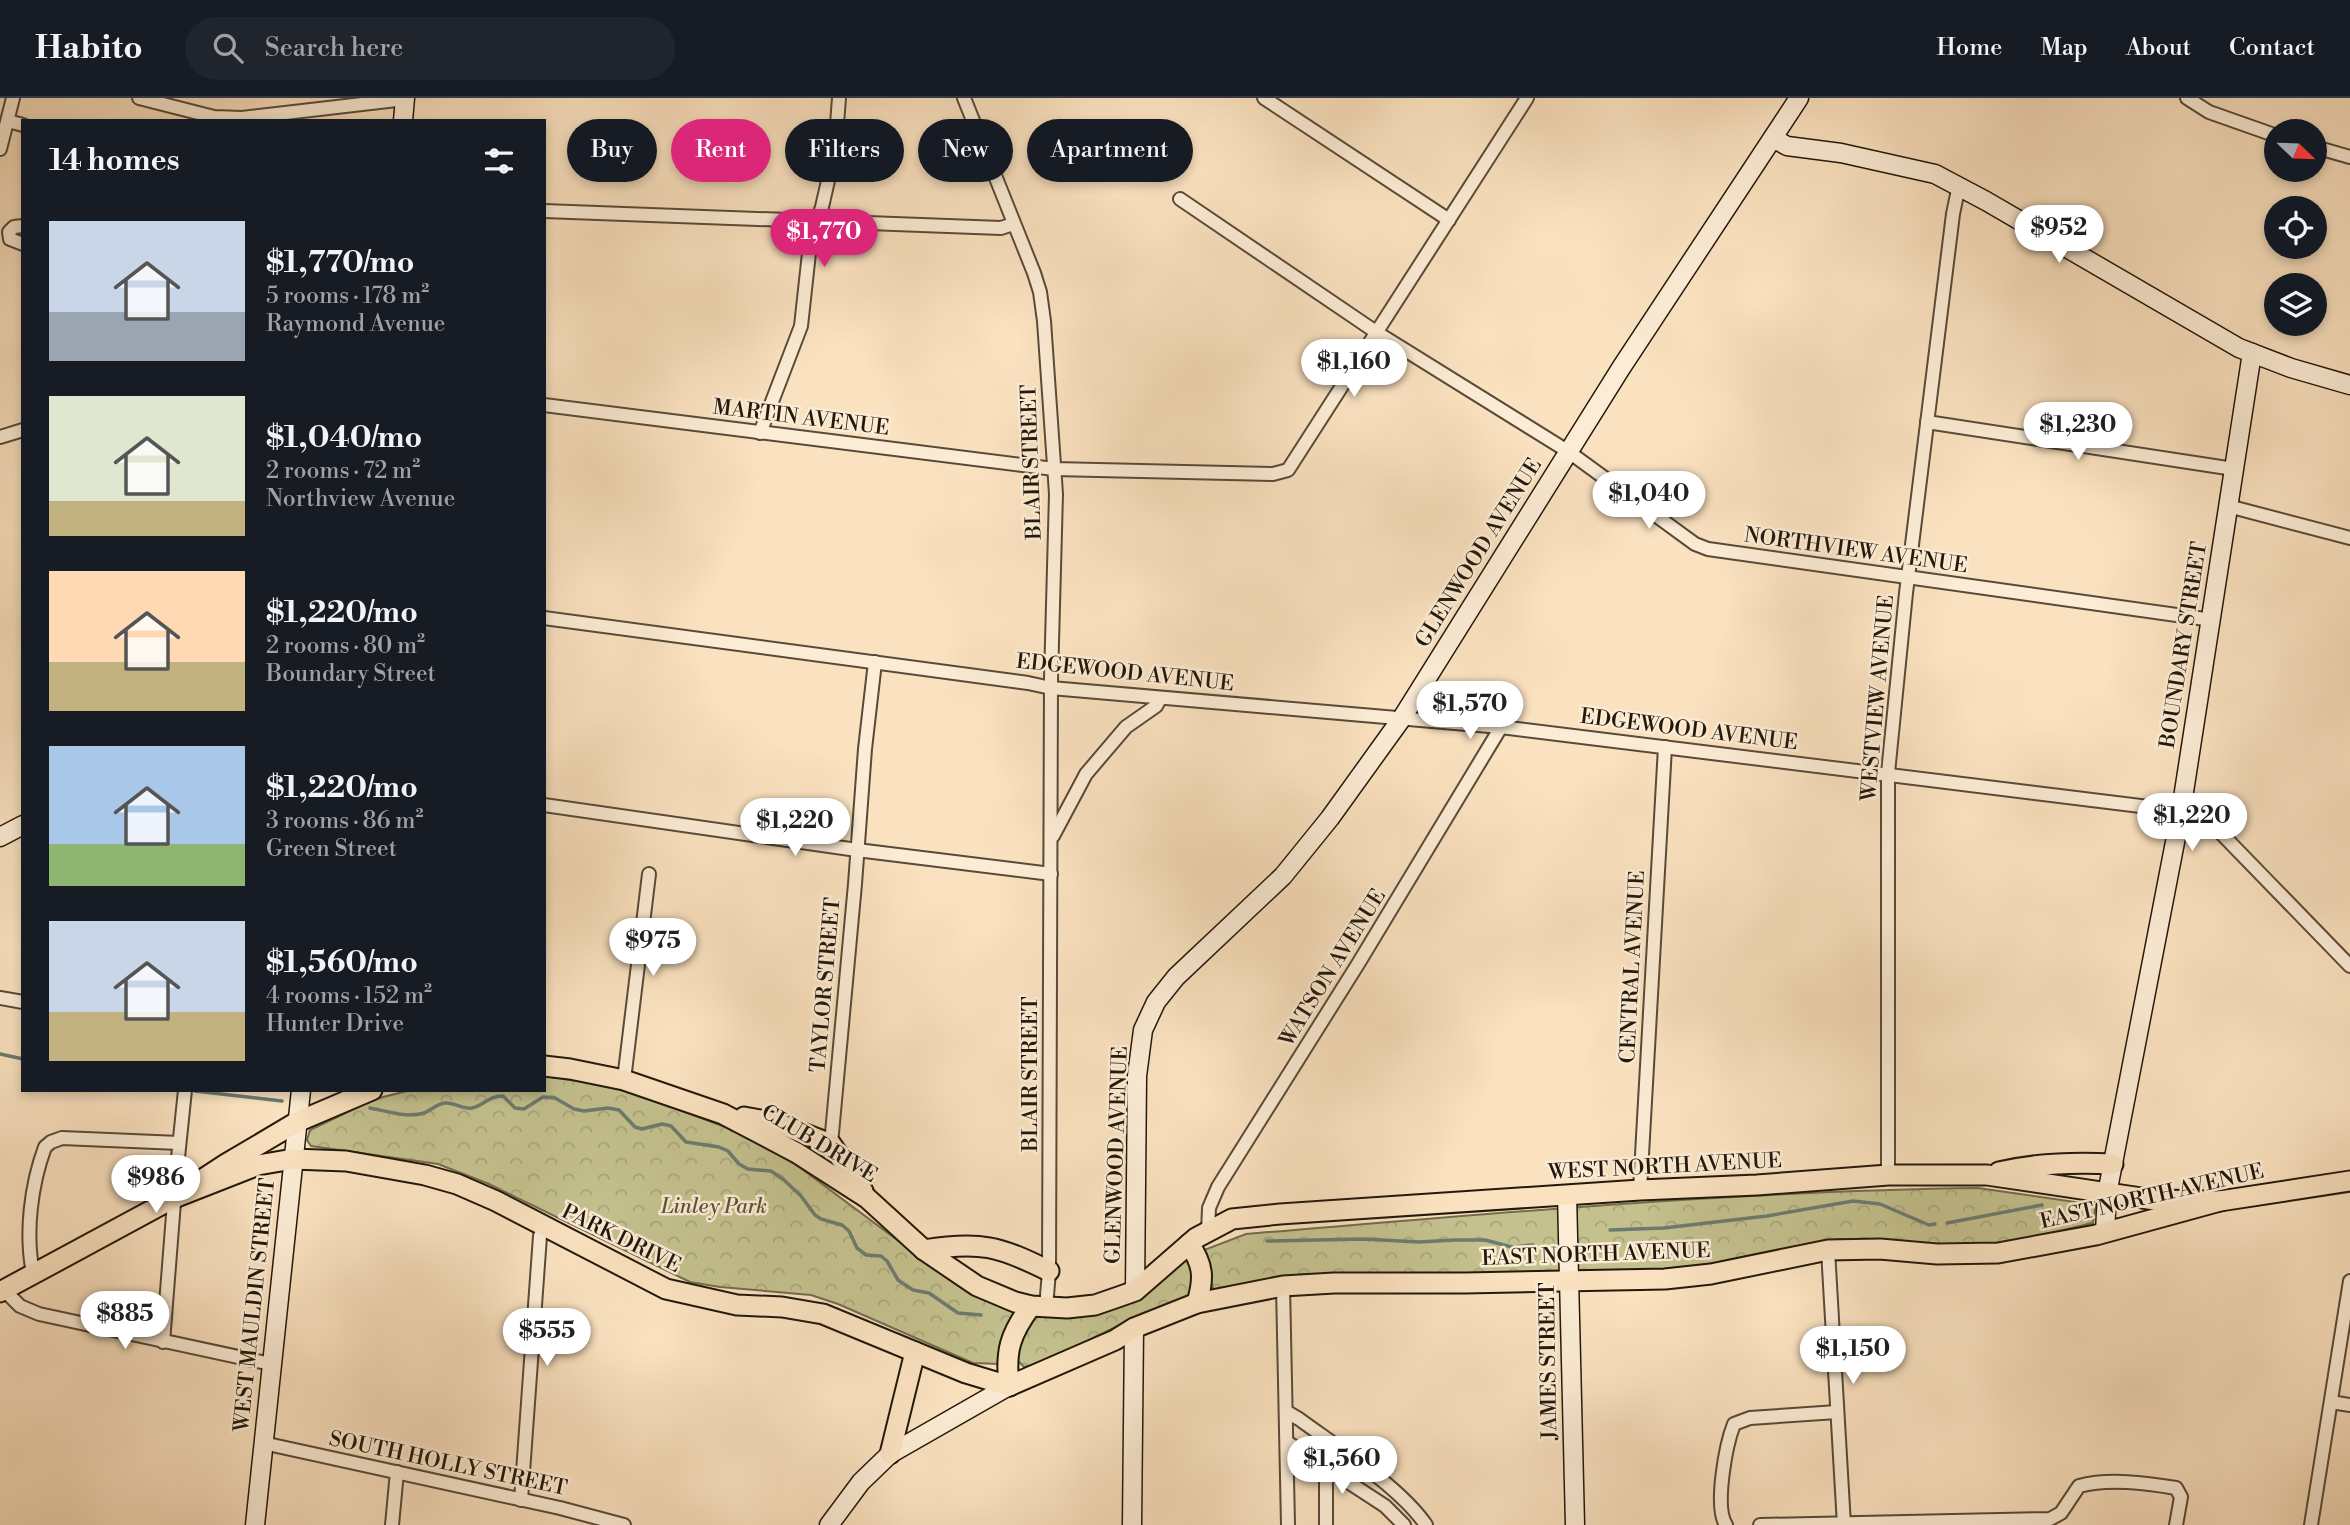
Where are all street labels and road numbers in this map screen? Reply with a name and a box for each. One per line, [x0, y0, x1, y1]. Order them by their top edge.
street label: BLAIR STREET [1016, 384, 1048, 541]
street label: MARTIN AVENUE [711, 394, 891, 442]
street label: GLENWOOD AVENUE [1410, 454, 1548, 652]
street label: NORTHVIEW AVENUE [1743, 522, 1969, 580]
street label: BOUNDARY STREET [2155, 540, 2213, 751]
street label: WESTVIEW AVENUE [1856, 594, 1900, 803]
street label: EDGEWOOD AVENUE [1015, 649, 1235, 697]
street label: EDGEWOOD AVENUE [1579, 704, 1799, 756]
street label: CENTRAL AVENUE [1615, 870, 1651, 1064]
street label: WATSON AVENUE [1273, 884, 1392, 1052]
street label: TAYLOR STREET [805, 896, 847, 1074]
street label: BLAIR STREET [1018, 996, 1044, 1153]
street label: GLENWOOD AVENUE [1100, 1046, 1134, 1264]
street label: CLUB DRIVE [756, 1099, 882, 1189]
street label: WEST NORTH AVENUE [1546, 1148, 1783, 1186]
street label: EAST NORTH AVENUE [2037, 1159, 2267, 1235]
street label: WEST MAULDIN STREET [229, 1177, 281, 1434]
street label: PARK DRIVE [557, 1199, 685, 1279]
street label: EAST NORTH AVENUE [1481, 1238, 1711, 1272]
street label: JAMES STREET [1535, 1282, 1563, 1441]
street label: SOUTH HOLLY STREET [327, 1426, 570, 1502]

